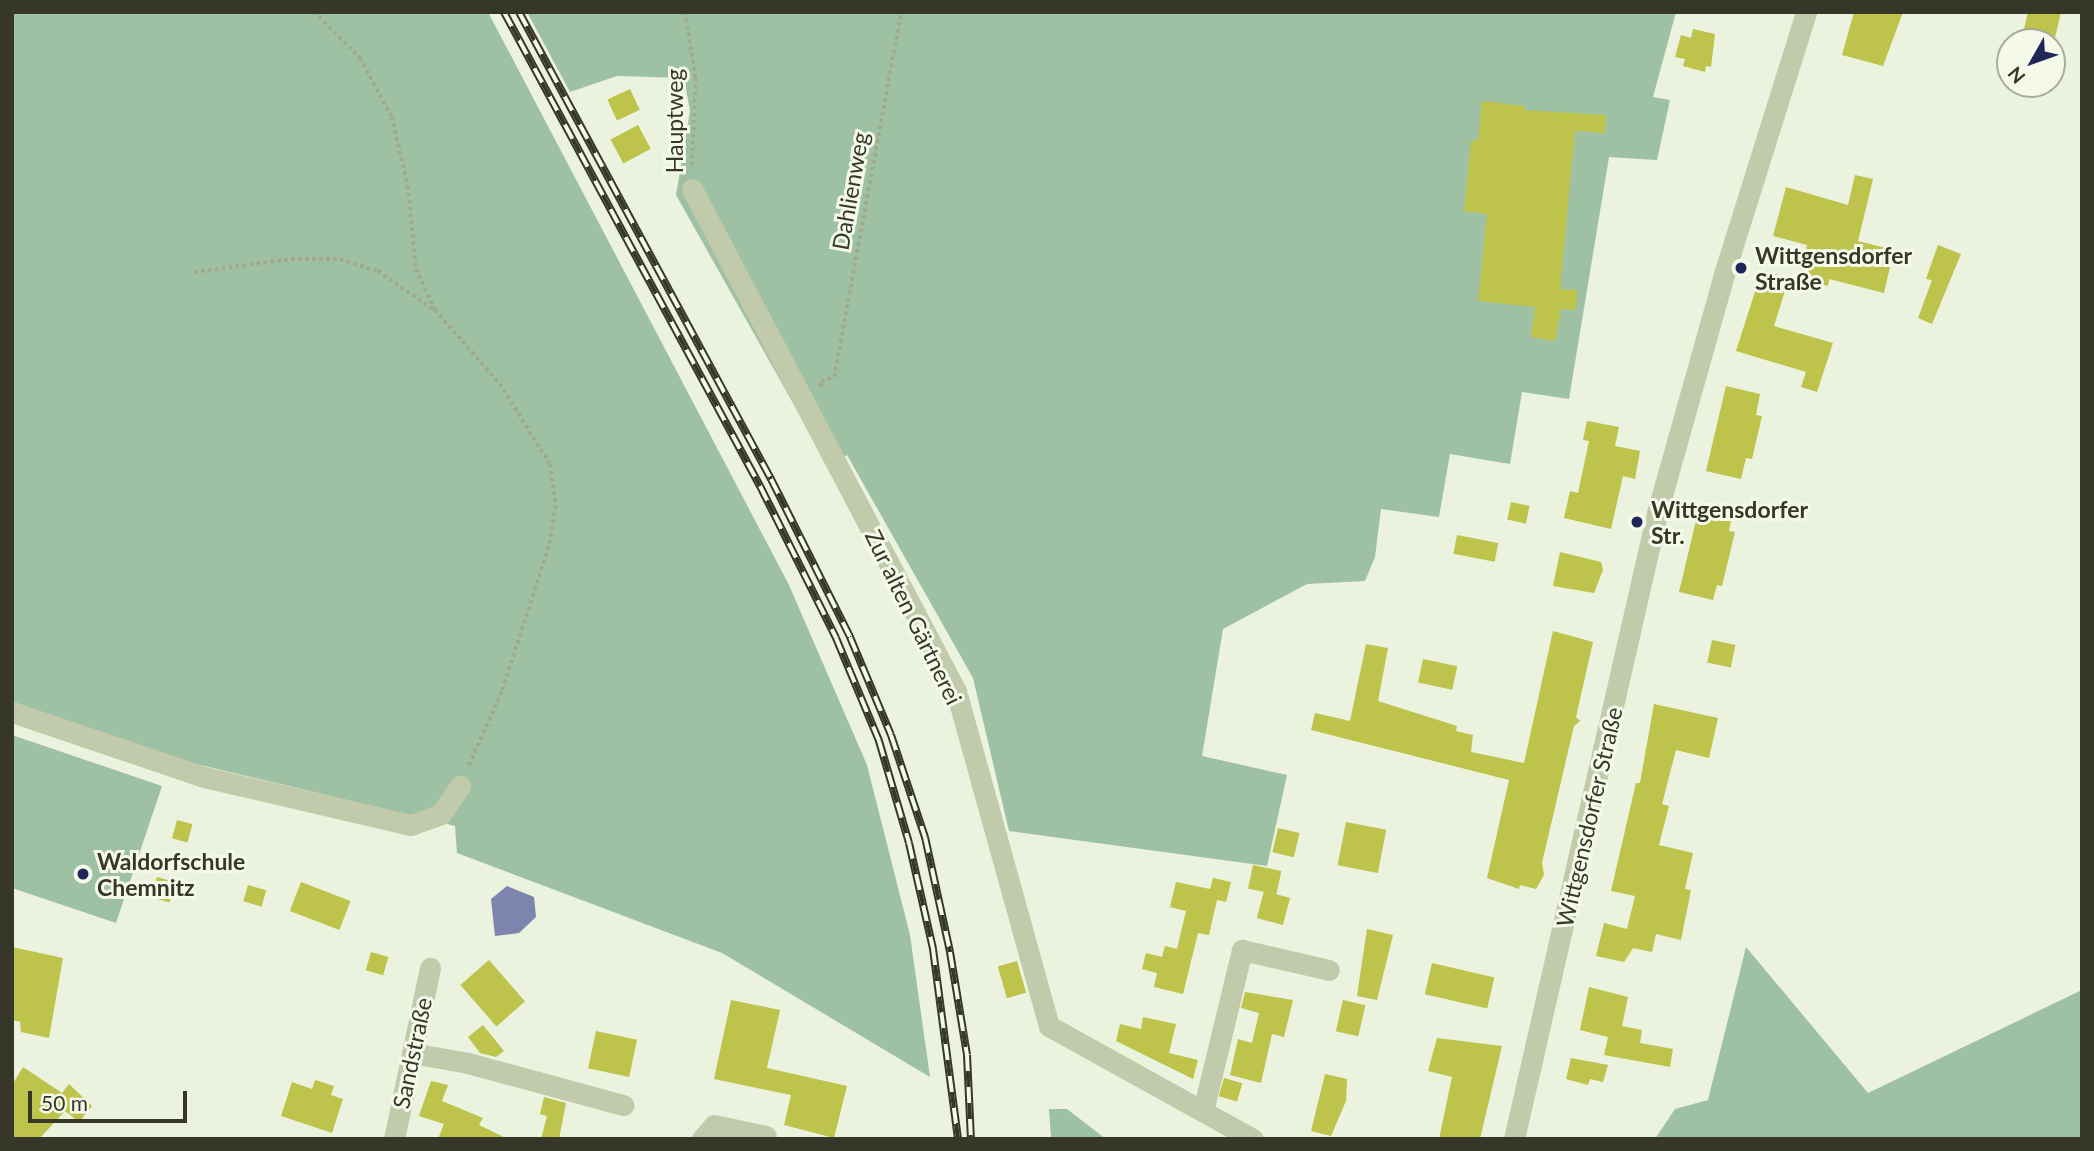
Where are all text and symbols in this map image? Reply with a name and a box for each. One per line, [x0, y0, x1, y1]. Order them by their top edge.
north arrow [1996, 28, 2066, 98]
text: N [2003, 63, 2030, 89]
street label: Hauptweg [660, 69, 688, 173]
street label: Dahlienweg [826, 130, 874, 252]
place label: Wittgensdorfer Straße [1755, 241, 1912, 295]
marker: Wittgensdorfer Straße [1733, 260, 1749, 276]
place label: Wittgensdorfer Str. [1651, 495, 1808, 549]
marker: Wittgensdorfer Str. [1629, 514, 1645, 530]
street label: Zur alten Gärtnerei [860, 525, 968, 709]
street label: Wittgensdorfer Straße [1550, 704, 1628, 930]
place label: Waldorfschule Chemnitz [97, 847, 245, 901]
marker: Waldorfschule Chemnitz [75, 866, 91, 882]
street label: Sandstraße [387, 995, 437, 1111]
scale bar [32, 1078, 191, 1122]
text: 50 m [41, 1090, 88, 1115]

